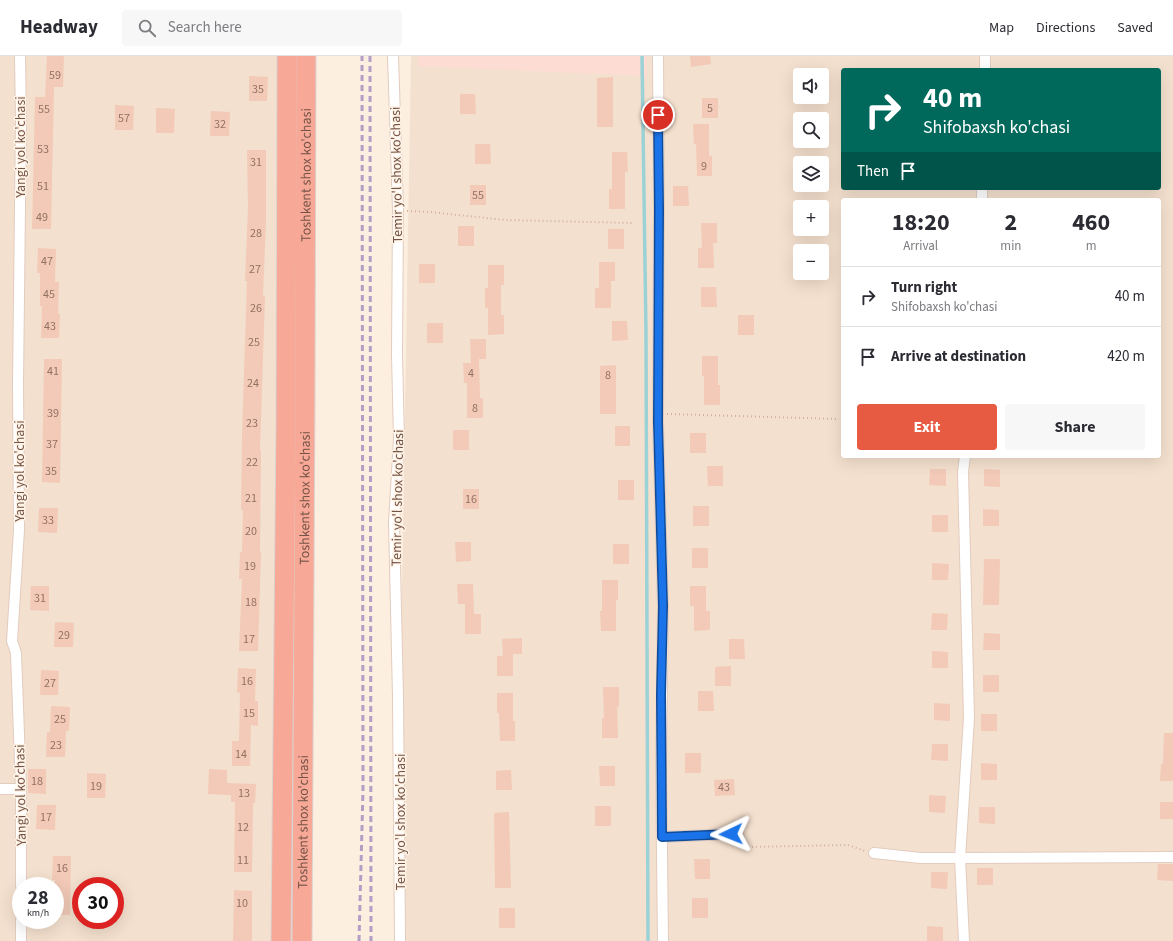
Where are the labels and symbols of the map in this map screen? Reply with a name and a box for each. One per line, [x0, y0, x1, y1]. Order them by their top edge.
house number: 59 [49, 67, 61, 84]
house number: 35 [252, 81, 264, 98]
street label: Yangi yol ko'chasi [11, 96, 31, 199]
pin [641, 98, 675, 132]
house number: 5 [707, 100, 713, 117]
house number: 55 [38, 101, 50, 118]
street label: Temir yo'l shox ko'chasi [386, 106, 408, 244]
street label: Toshkent shox ko'chasi [296, 108, 317, 242]
house number: 57 [118, 110, 130, 127]
house number: 32 [214, 116, 226, 133]
house number: 53 [37, 141, 49, 158]
house number: 31 [250, 154, 262, 171]
house number: 9 [701, 158, 707, 175]
house number: 51 [37, 178, 49, 195]
house number: 55 [472, 187, 484, 204]
house number: 49 [36, 209, 48, 226]
house number: 28 [250, 225, 262, 242]
house number: 47 [41, 253, 53, 270]
house number: 27 [249, 261, 261, 278]
house number: 45 [43, 286, 55, 303]
house number: 26 [250, 300, 262, 317]
house number: 43 [44, 318, 56, 335]
house number: 25 [248, 334, 260, 351]
house number: 41 [47, 363, 59, 380]
house number: 4 [468, 365, 474, 382]
house number: 8 [605, 367, 611, 384]
house number: 24 [247, 375, 259, 392]
house number: 8 [472, 400, 478, 417]
house number: 39 [47, 405, 59, 422]
house number: 23 [246, 415, 258, 432]
street label: Yangi yol ko'chasi [10, 420, 30, 523]
street label: Temir yo'l shox ko'chasi [387, 429, 409, 567]
street label: Toshkent shox ko'chasi [295, 431, 316, 565]
house number: 37 [46, 436, 58, 453]
house number: 22 [246, 454, 258, 471]
house number: 35 [45, 463, 57, 480]
house number: 21 [245, 490, 257, 507]
house number: 16 [465, 491, 477, 508]
house number: 33 [42, 512, 54, 529]
house number: 20 [245, 523, 257, 540]
house number: 19 [244, 558, 256, 575]
house number: 31 [34, 590, 46, 607]
house number: 18 [245, 594, 257, 611]
house number: 29 [58, 627, 70, 644]
house number: 17 [243, 631, 255, 648]
house number: 16 [241, 673, 253, 690]
house number: 27 [44, 675, 56, 692]
house number: 15 [243, 705, 255, 722]
house number: 25 [54, 711, 66, 728]
house number: 23 [50, 737, 62, 754]
street label: Yangi yol ko'chasi [10, 744, 32, 847]
house number: 14 [235, 746, 247, 763]
street label: Temir yo'l shox ko'chasi [391, 754, 411, 890]
street label: Toshkent shox ko'chasi [293, 755, 314, 889]
house number: 18 [31, 773, 43, 790]
house number: 19 [90, 778, 102, 795]
house number: 43 [718, 779, 730, 796]
house number: 13 [238, 785, 250, 802]
house number: 17 [40, 809, 52, 826]
position arrow [710, 813, 752, 855]
house number: 12 [237, 819, 249, 836]
house number: 11 [237, 852, 249, 869]
house number: 16 [56, 860, 68, 877]
speed limit sign: 30 [72, 877, 124, 929]
house number: 10 [236, 895, 248, 912]

